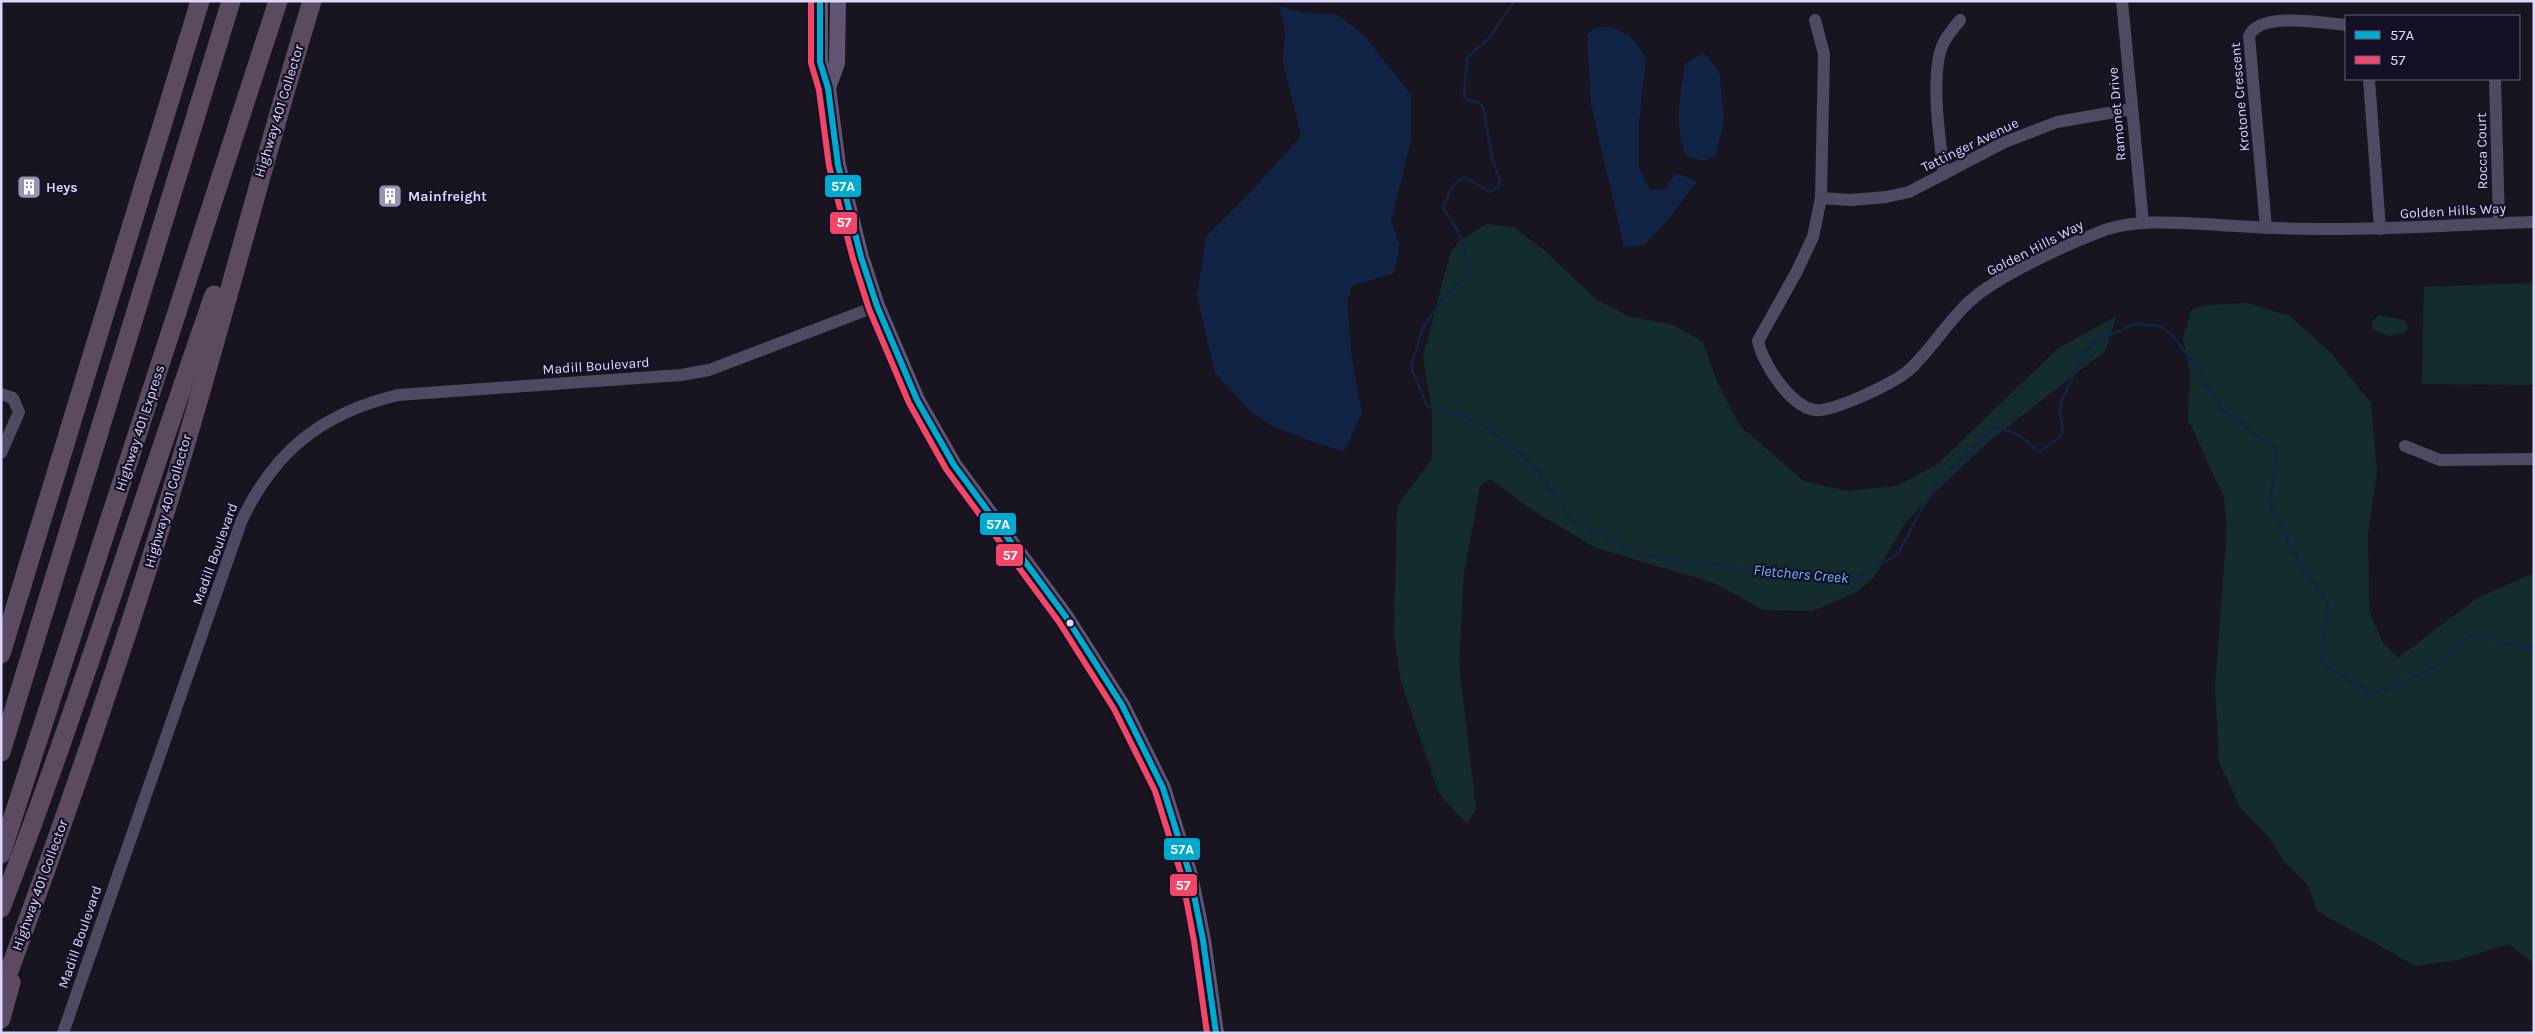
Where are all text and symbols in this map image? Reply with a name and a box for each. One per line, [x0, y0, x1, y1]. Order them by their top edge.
legend [2345, 15, 2520, 80]
text: 57A [2390, 26, 2415, 44]
street label: Highway 401 Collector [251, 42, 308, 180]
street label: Krotone Crescent [2227, 42, 2253, 152]
text: 57 [2390, 51, 2406, 69]
street label: Ramonet Drive [2104, 66, 2130, 162]
street label: Rocca Court [2473, 112, 2491, 190]
street label: Tattinger Avenue [1919, 114, 2021, 176]
building icon: Heys [16, 174, 42, 200]
line badge: 57A [824, 174, 862, 198]
text: 57A [831, 178, 855, 195]
place label: Heys [46, 179, 78, 196]
building icon: Mainfreight [377, 183, 403, 209]
place label: Mainfreight [408, 188, 487, 205]
street label: Golden Hills Way [2400, 200, 2507, 222]
line badge: 57 [829, 211, 858, 235]
text: 57 [836, 214, 852, 231]
street label: Golden Hills Way [1984, 216, 2087, 280]
street label: Madill Boulevard [542, 354, 650, 378]
street label: Highway 401 Express [112, 363, 168, 493]
street label: Highway 401 Collector [141, 431, 195, 570]
street label: Madill Boulevard [189, 501, 241, 607]
line badge: 57A [979, 512, 1017, 536]
text: 57A [986, 516, 1010, 533]
line badge: 57 [995, 543, 1024, 567]
text: 57 [1002, 547, 1018, 564]
water label: Fletchers Creek [1753, 561, 1850, 587]
unlabelled marker [1065, 618, 1075, 628]
street label: Highway 401 Collector [8, 816, 72, 953]
line badge: 57A [1163, 837, 1201, 861]
text: 57A [1170, 841, 1194, 858]
line badge: 57 [1169, 873, 1198, 897]
text: 57 [1175, 877, 1191, 894]
street label: Madill Boulevard [55, 884, 105, 990]

